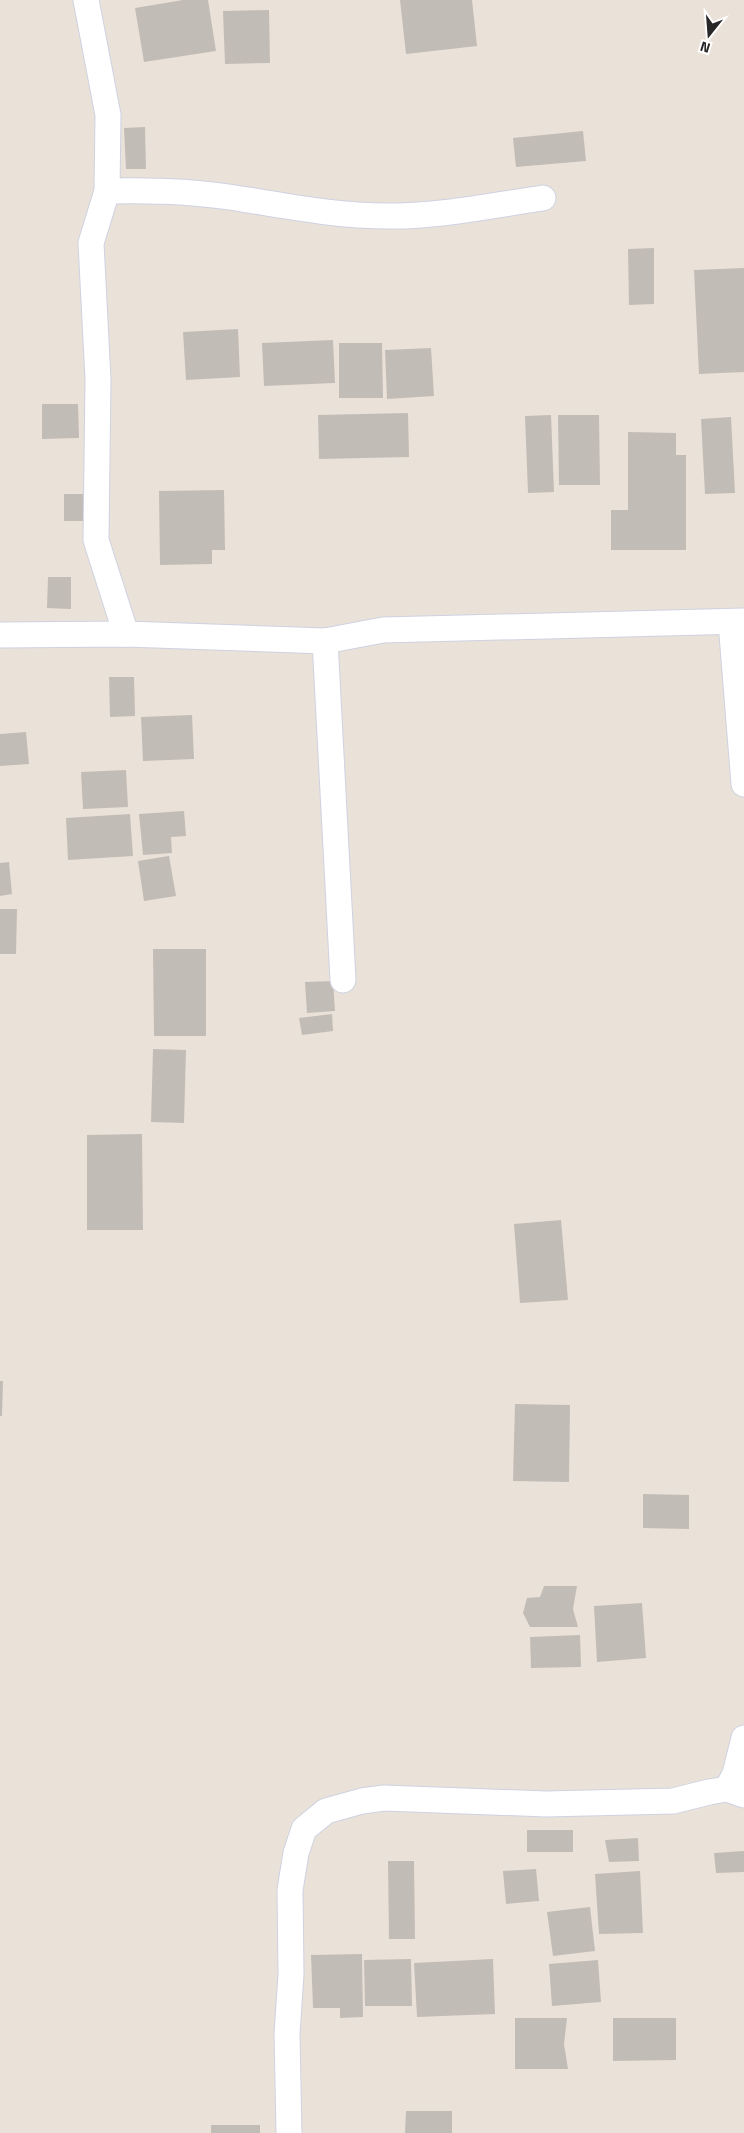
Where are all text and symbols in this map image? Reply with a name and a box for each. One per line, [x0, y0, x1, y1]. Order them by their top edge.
north arrow [684, 10, 734, 60]
text: N [697, 36, 713, 59]

